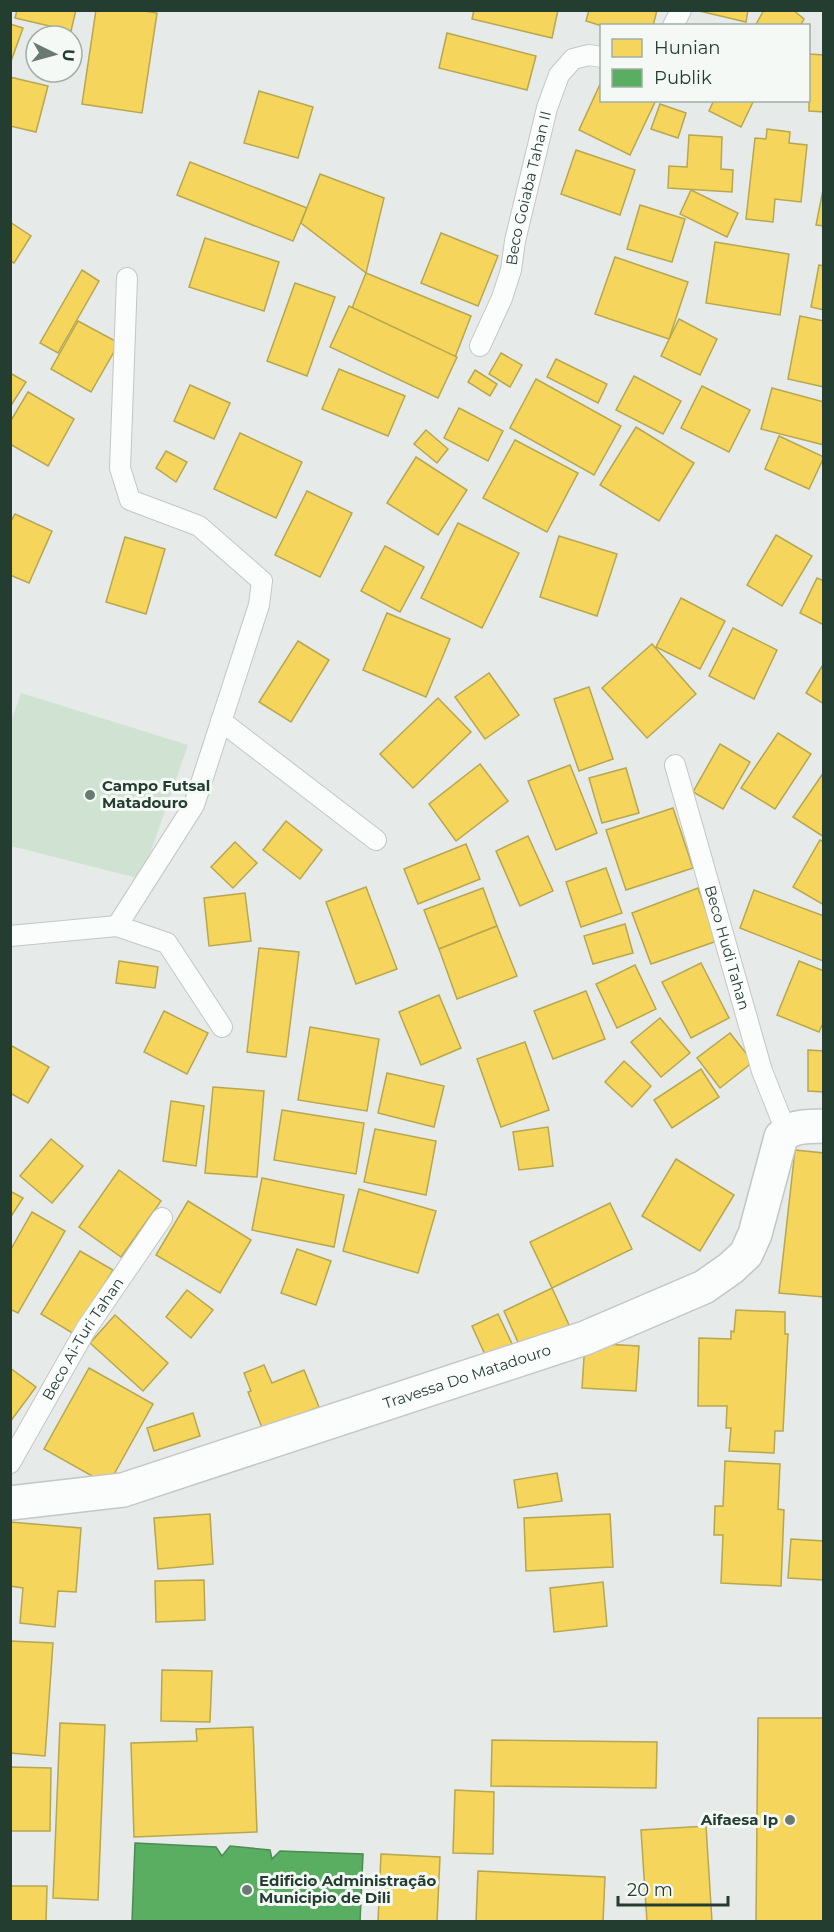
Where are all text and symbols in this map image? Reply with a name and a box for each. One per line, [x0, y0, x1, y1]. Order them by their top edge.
north arrow [24, 24, 84, 84]
legend [600, 24, 810, 102]
text: Hunian [654, 37, 721, 59]
text: U [58, 48, 78, 62]
text: Publik [654, 67, 712, 89]
street label: Beco Goiaba Tahan II [502, 109, 555, 267]
place label: Campo Futsal Matadouro [102, 776, 210, 812]
marker: Campo Futsal Matadouro [83, 788, 97, 802]
street label: Beco Hudi Tahan [701, 883, 754, 1012]
street label: Beco Ai-Turi Tahan [38, 1274, 127, 1403]
street label: Travessa Do Matadouro [381, 1340, 553, 1413]
place label: Aifaesa Ip [700, 1810, 778, 1829]
marker: Aifaesa Ip [783, 1813, 797, 1827]
scale bar [618, 1869, 728, 1907]
place label: Edificio Administração Municipio de Dili [259, 1871, 436, 1907]
text: 20 m [627, 1879, 673, 1901]
marker: Edificio Administração Municipio de Dili [240, 1883, 254, 1897]

